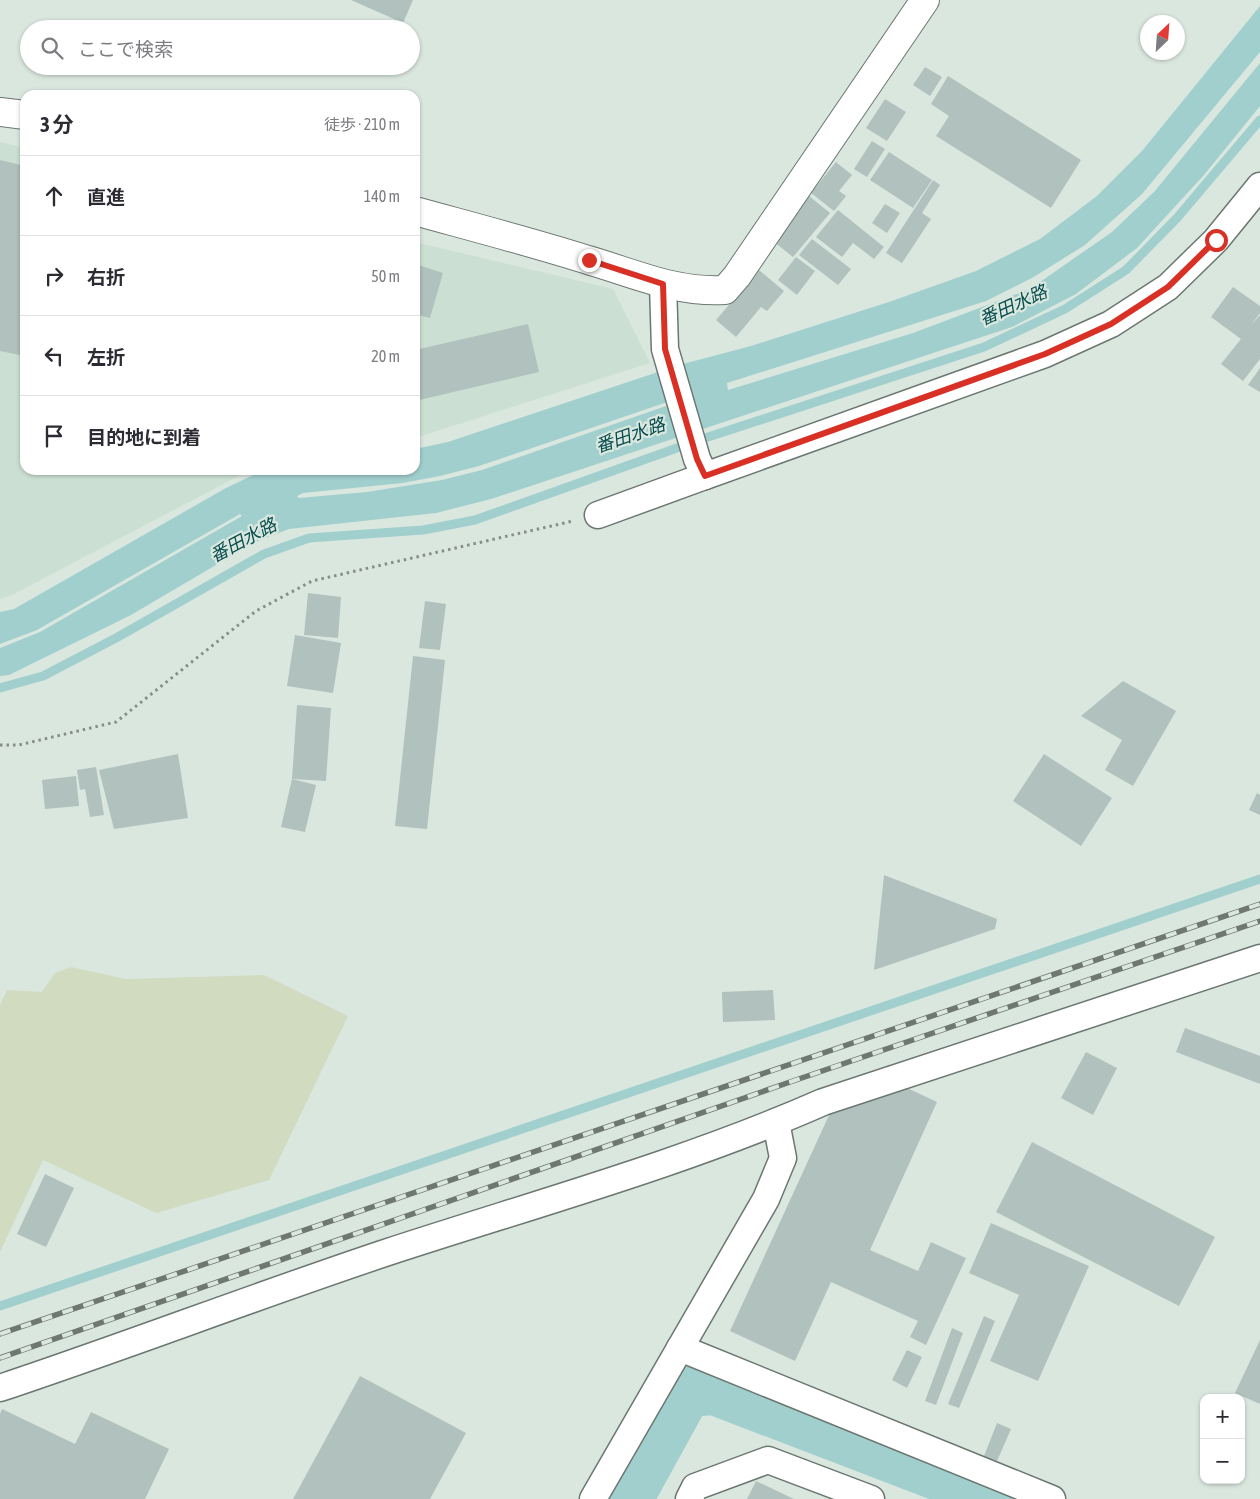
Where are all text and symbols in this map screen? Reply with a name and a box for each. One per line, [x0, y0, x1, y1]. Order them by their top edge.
north arrow [1140, 15, 1185, 60]
search box [20, 20, 420, 75]
icon: search [38, 34, 66, 62]
text: ここで検索 [78, 38, 173, 60]
text: 3 分 [40, 112, 74, 136]
text: 徒歩 · 210 m [324, 115, 400, 133]
icon: ahead [40, 182, 68, 210]
text: 直進 [87, 186, 125, 208]
text: 140 m [364, 187, 400, 205]
route start [1205, 229, 1228, 252]
route end [578, 249, 601, 272]
icon: right [40, 262, 68, 290]
text: 右折 [87, 266, 125, 288]
text: 50 m [371, 267, 400, 285]
water label: 番田水路 [976, 280, 1052, 329]
icon: left [40, 342, 68, 370]
text: 左折 [87, 346, 125, 368]
text: 20 m [371, 347, 400, 365]
water label: 番田水路 [593, 413, 669, 457]
icon: arrive [40, 422, 68, 450]
text: 目的地に到着 [87, 426, 201, 448]
water label: 番田水路 [206, 513, 281, 566]
map controls [1200, 1394, 1245, 1484]
button: + [1200, 1394, 1245, 1439]
button: − [1200, 1439, 1245, 1484]

